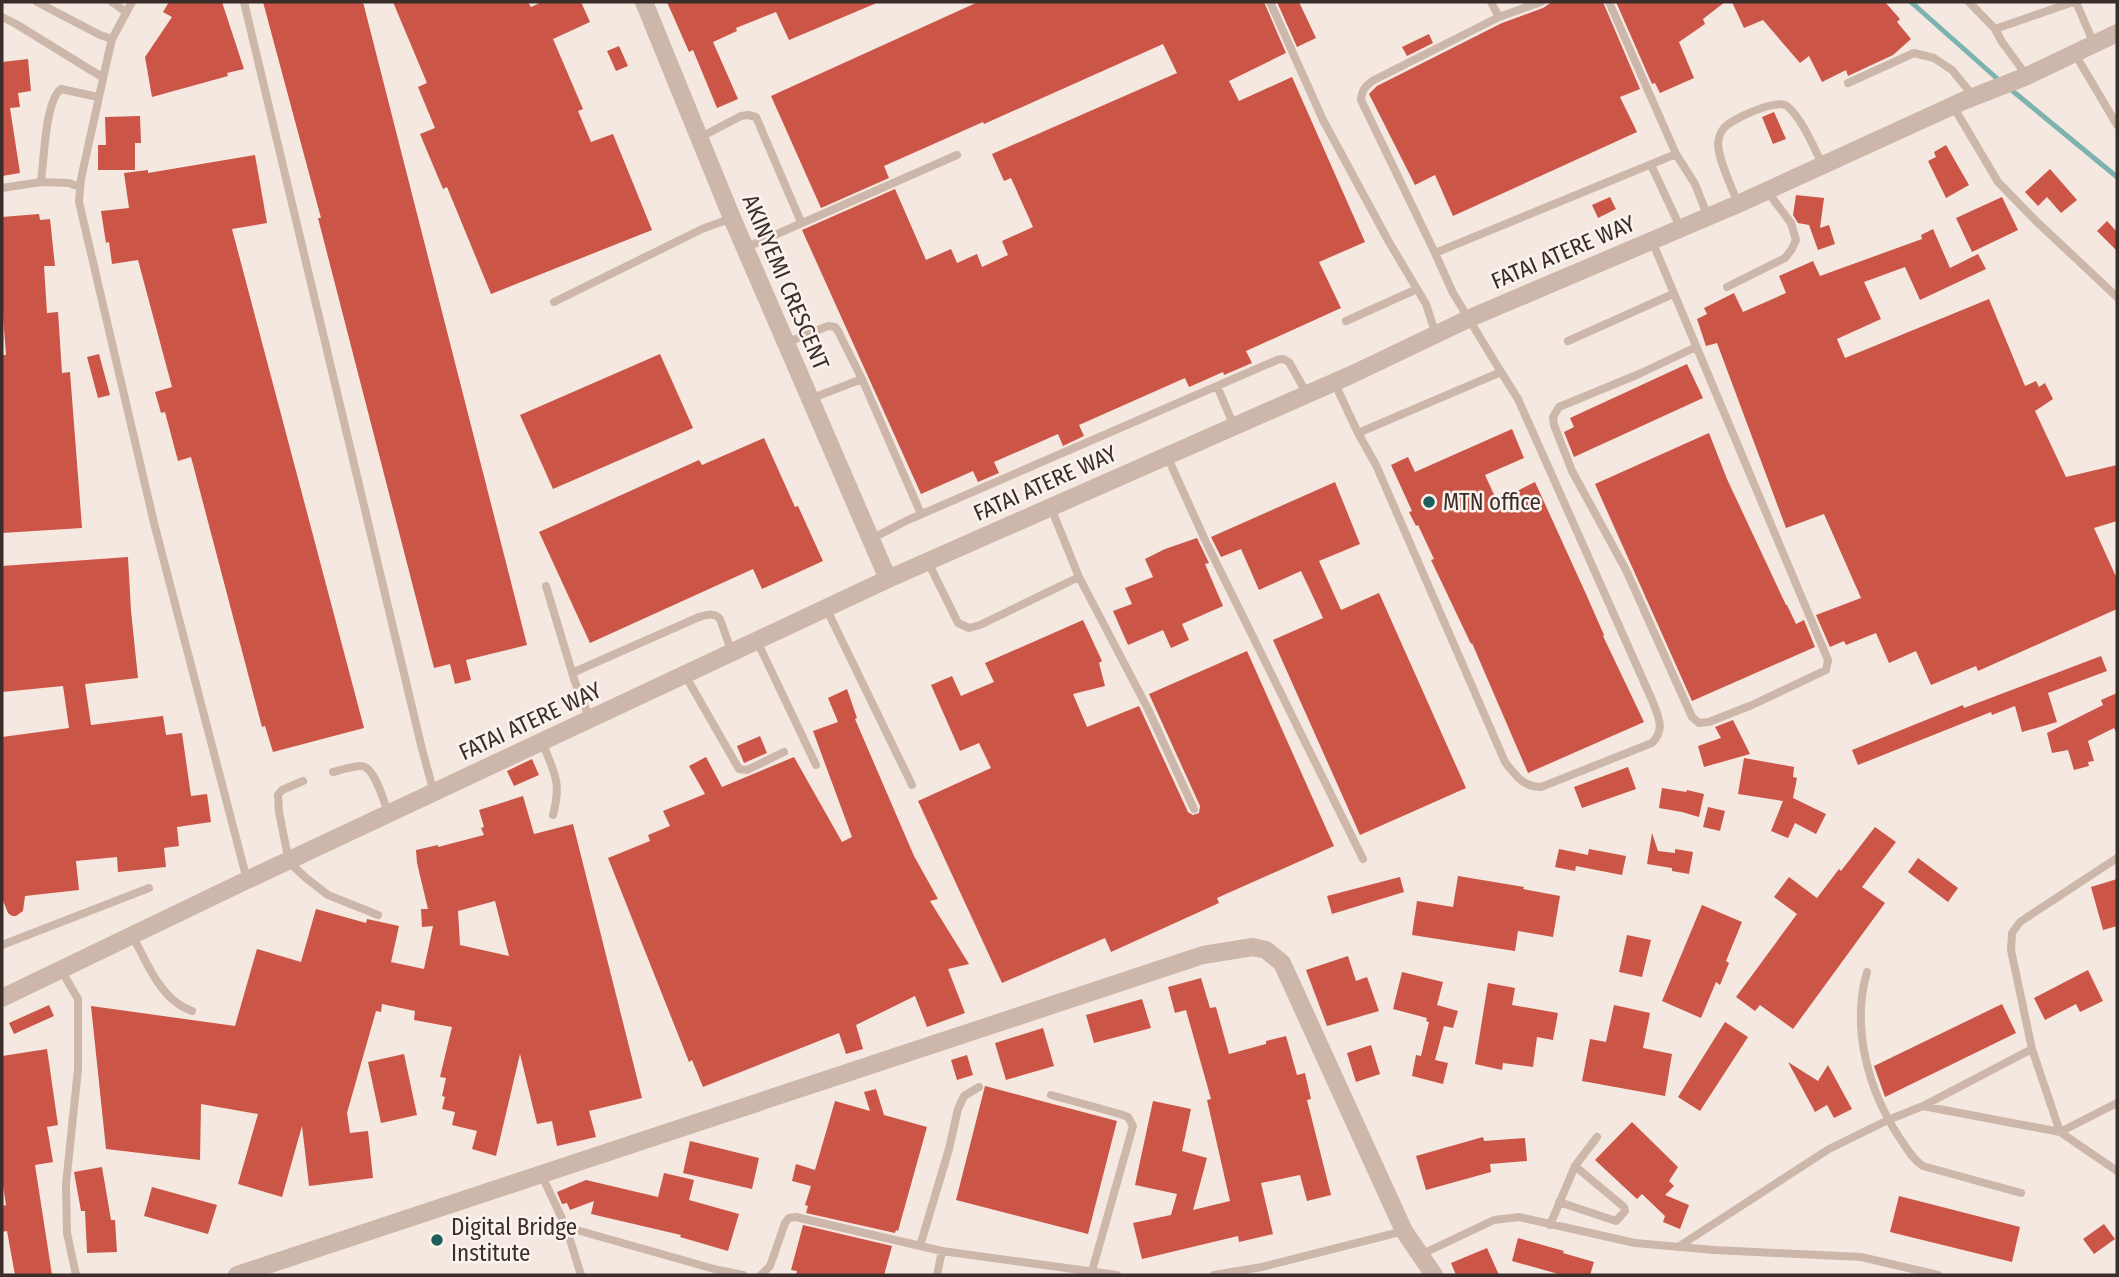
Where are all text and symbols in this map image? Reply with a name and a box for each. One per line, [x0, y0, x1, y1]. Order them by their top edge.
street label: AKINYEMI CRESCENT [736, 190, 836, 374]
street label: FATAI ATERE WAY [1487, 209, 1640, 295]
street label: FATAI ATERE WAY [969, 439, 1121, 527]
place label: MTN office [1443, 488, 1541, 516]
marker: MTN office [1421, 494, 1437, 510]
street label: FATAI ATERE WAY [454, 676, 606, 766]
place label: Digital Bridge Institute [451, 1213, 577, 1267]
marker: Digital Bridge Institute [429, 1232, 445, 1248]

